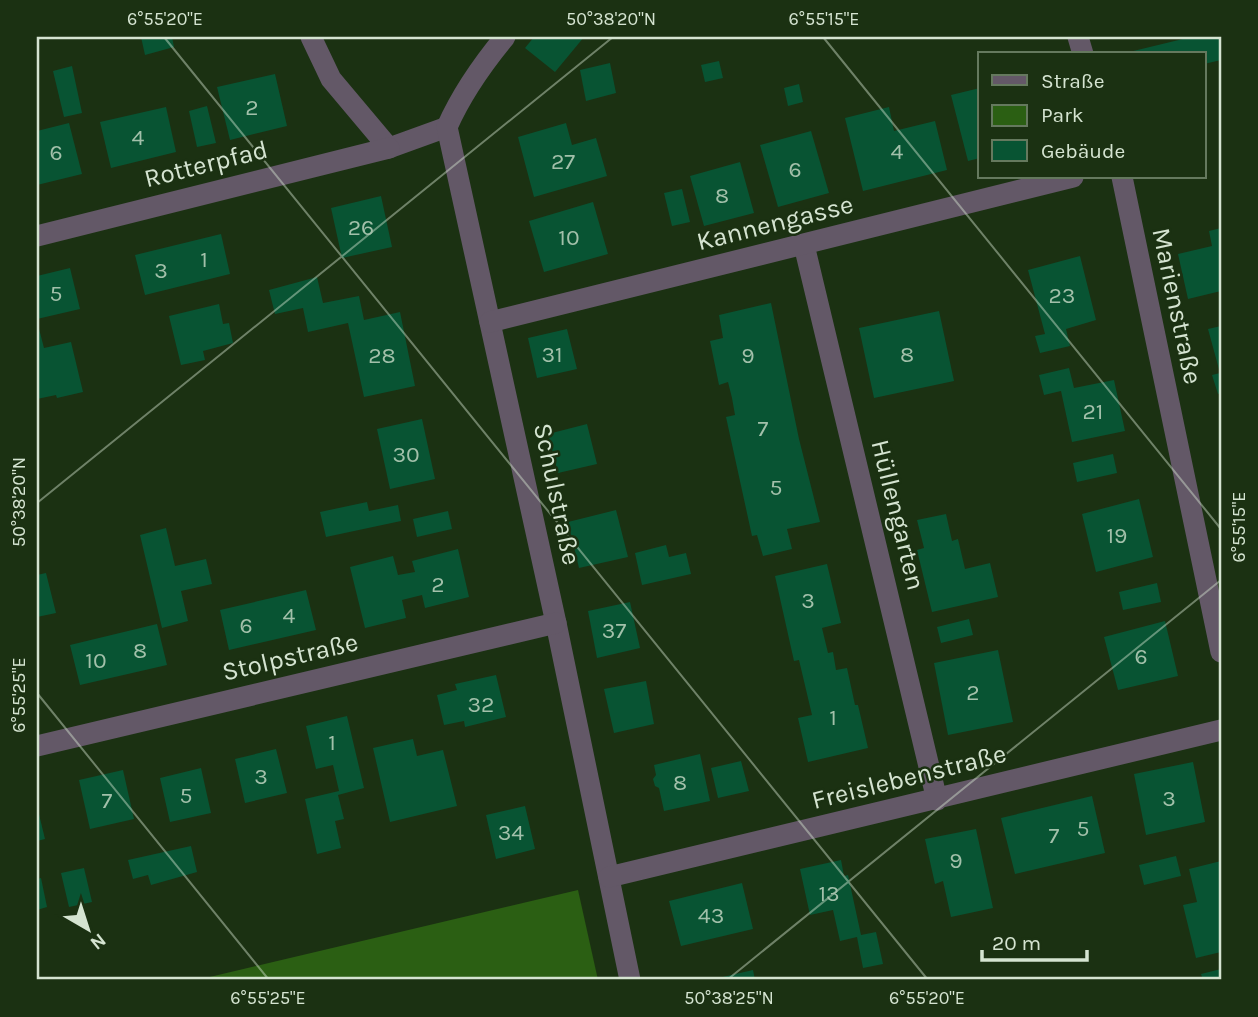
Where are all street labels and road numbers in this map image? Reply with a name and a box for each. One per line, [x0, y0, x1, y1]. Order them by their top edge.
street label: Rotterpfad [141, 134, 271, 194]
street label: Kannengasse [694, 189, 856, 257]
street label: Marienstraße [1145, 225, 1209, 387]
street label: Schulstraße [527, 420, 587, 568]
street label: Hüllengarten [864, 437, 932, 593]
street label: Stolpstraße [219, 626, 361, 688]
street label: Freislebenstraße [809, 738, 1009, 816]

